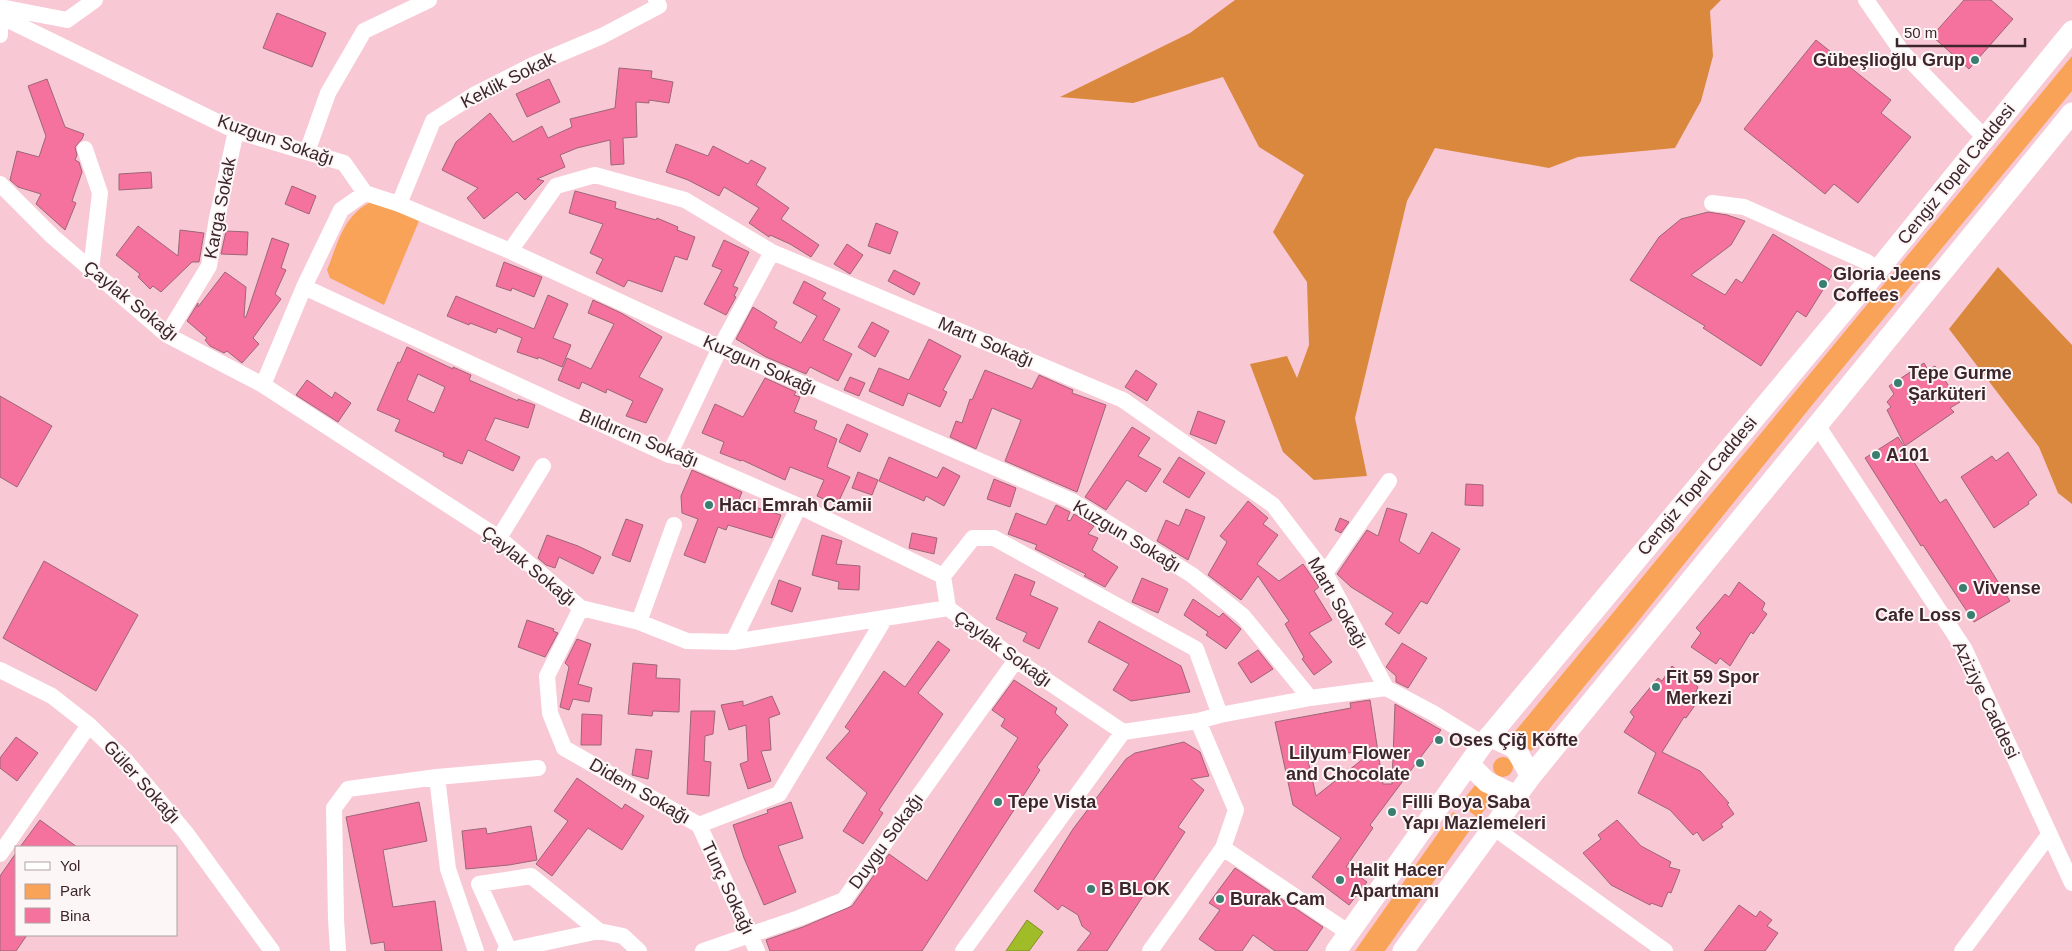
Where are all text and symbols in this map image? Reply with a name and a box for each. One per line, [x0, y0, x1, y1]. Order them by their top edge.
scale bar [1897, 15, 2024, 47]
text: 50 m [1904, 24, 1937, 41]
street label: Keklik Sokak [458, 47, 559, 112]
place label: Gübeşlioğlu Grup [1813, 50, 1965, 70]
marker: Gübeşlioğlu Grup [1969, 54, 1981, 66]
street label: Cengiz Topel Caddesi [1893, 100, 2019, 248]
street label: Kuzgun Sokağı [215, 111, 337, 169]
street label: Karga Sokak [200, 155, 240, 260]
street label: Çaylak Sokağı [80, 257, 182, 345]
place label: Gloria Jeens Coffees [1833, 264, 1941, 305]
marker: Gloria Jeens Coffees [1817, 278, 1829, 290]
street label: Martı Sokağı [935, 313, 1037, 371]
street label: Kuzgun Sokağı [700, 331, 820, 399]
place label: Tepe Gurme Şarküteri [1908, 363, 2012, 404]
marker: Tepe Gurme Şarküteri [1892, 377, 1904, 389]
street label: Bıldırcın Sokağı [576, 405, 702, 471]
street label: Cengiz Topel Caddesi [1633, 413, 1761, 559]
place label: A101 [1886, 445, 1929, 465]
marker: A101 [1870, 449, 1882, 461]
place label: Hacı Emrah Camii [719, 495, 872, 515]
street label: Kuzgun Sokağı [1070, 496, 1184, 576]
marker: Hacı Emrah Camii [703, 499, 715, 511]
street label: Çaylak Sokağı [478, 522, 580, 610]
street label: Martı Sokağı [1304, 554, 1372, 652]
place label: Vivense [1973, 578, 2041, 598]
marker: Vivense [1957, 582, 1969, 594]
place label: Cafe Loss [1875, 605, 1961, 625]
street label: Çaylak Sokağı [950, 607, 1056, 691]
marker: Cafe Loss [1965, 609, 1977, 621]
street label: Aziziye Caddesi [1949, 638, 2023, 762]
place label: Fit 59 Spor Merkezi [1666, 667, 1759, 708]
marker: Fit 59 Spor Merkezi [1650, 681, 1662, 693]
place label: Oses Çiğ Köfte [1449, 730, 1578, 750]
marker: Oses Çiğ Köfte [1433, 734, 1445, 746]
street label: Güler Sokağı [99, 736, 185, 828]
place label: Lilyum Flower and Chocolate [1286, 743, 1410, 784]
street label: Didem Sokağı [586, 754, 694, 828]
marker: Lilyum Flower and Chocolate [1414, 757, 1426, 769]
street label: Duygu Sokağı [845, 789, 927, 893]
place label: Tepe Vista [1008, 792, 1097, 812]
place label: Filli Boya Saba Yapı Mazlemeleri [1402, 792, 1546, 833]
marker: Tepe Vista [992, 796, 1004, 808]
marker: Filli Boya Saba Yapı Mazlemeleri [1386, 806, 1398, 818]
street label: Tunç Sokağı [698, 838, 758, 938]
legend [15, 846, 178, 936]
text: Yol [60, 857, 80, 874]
place label: Halit Hacer Apartmanı [1350, 860, 1444, 901]
marker: Halit Hacer Apartmanı [1334, 874, 1346, 886]
place label: B BLOK [1101, 879, 1170, 899]
text: Park [60, 882, 91, 899]
marker: B BLOK [1085, 883, 1097, 895]
place label: Burak Cam [1230, 889, 1325, 909]
marker: Burak Cam [1214, 893, 1226, 905]
text: Bina [60, 907, 91, 924]

